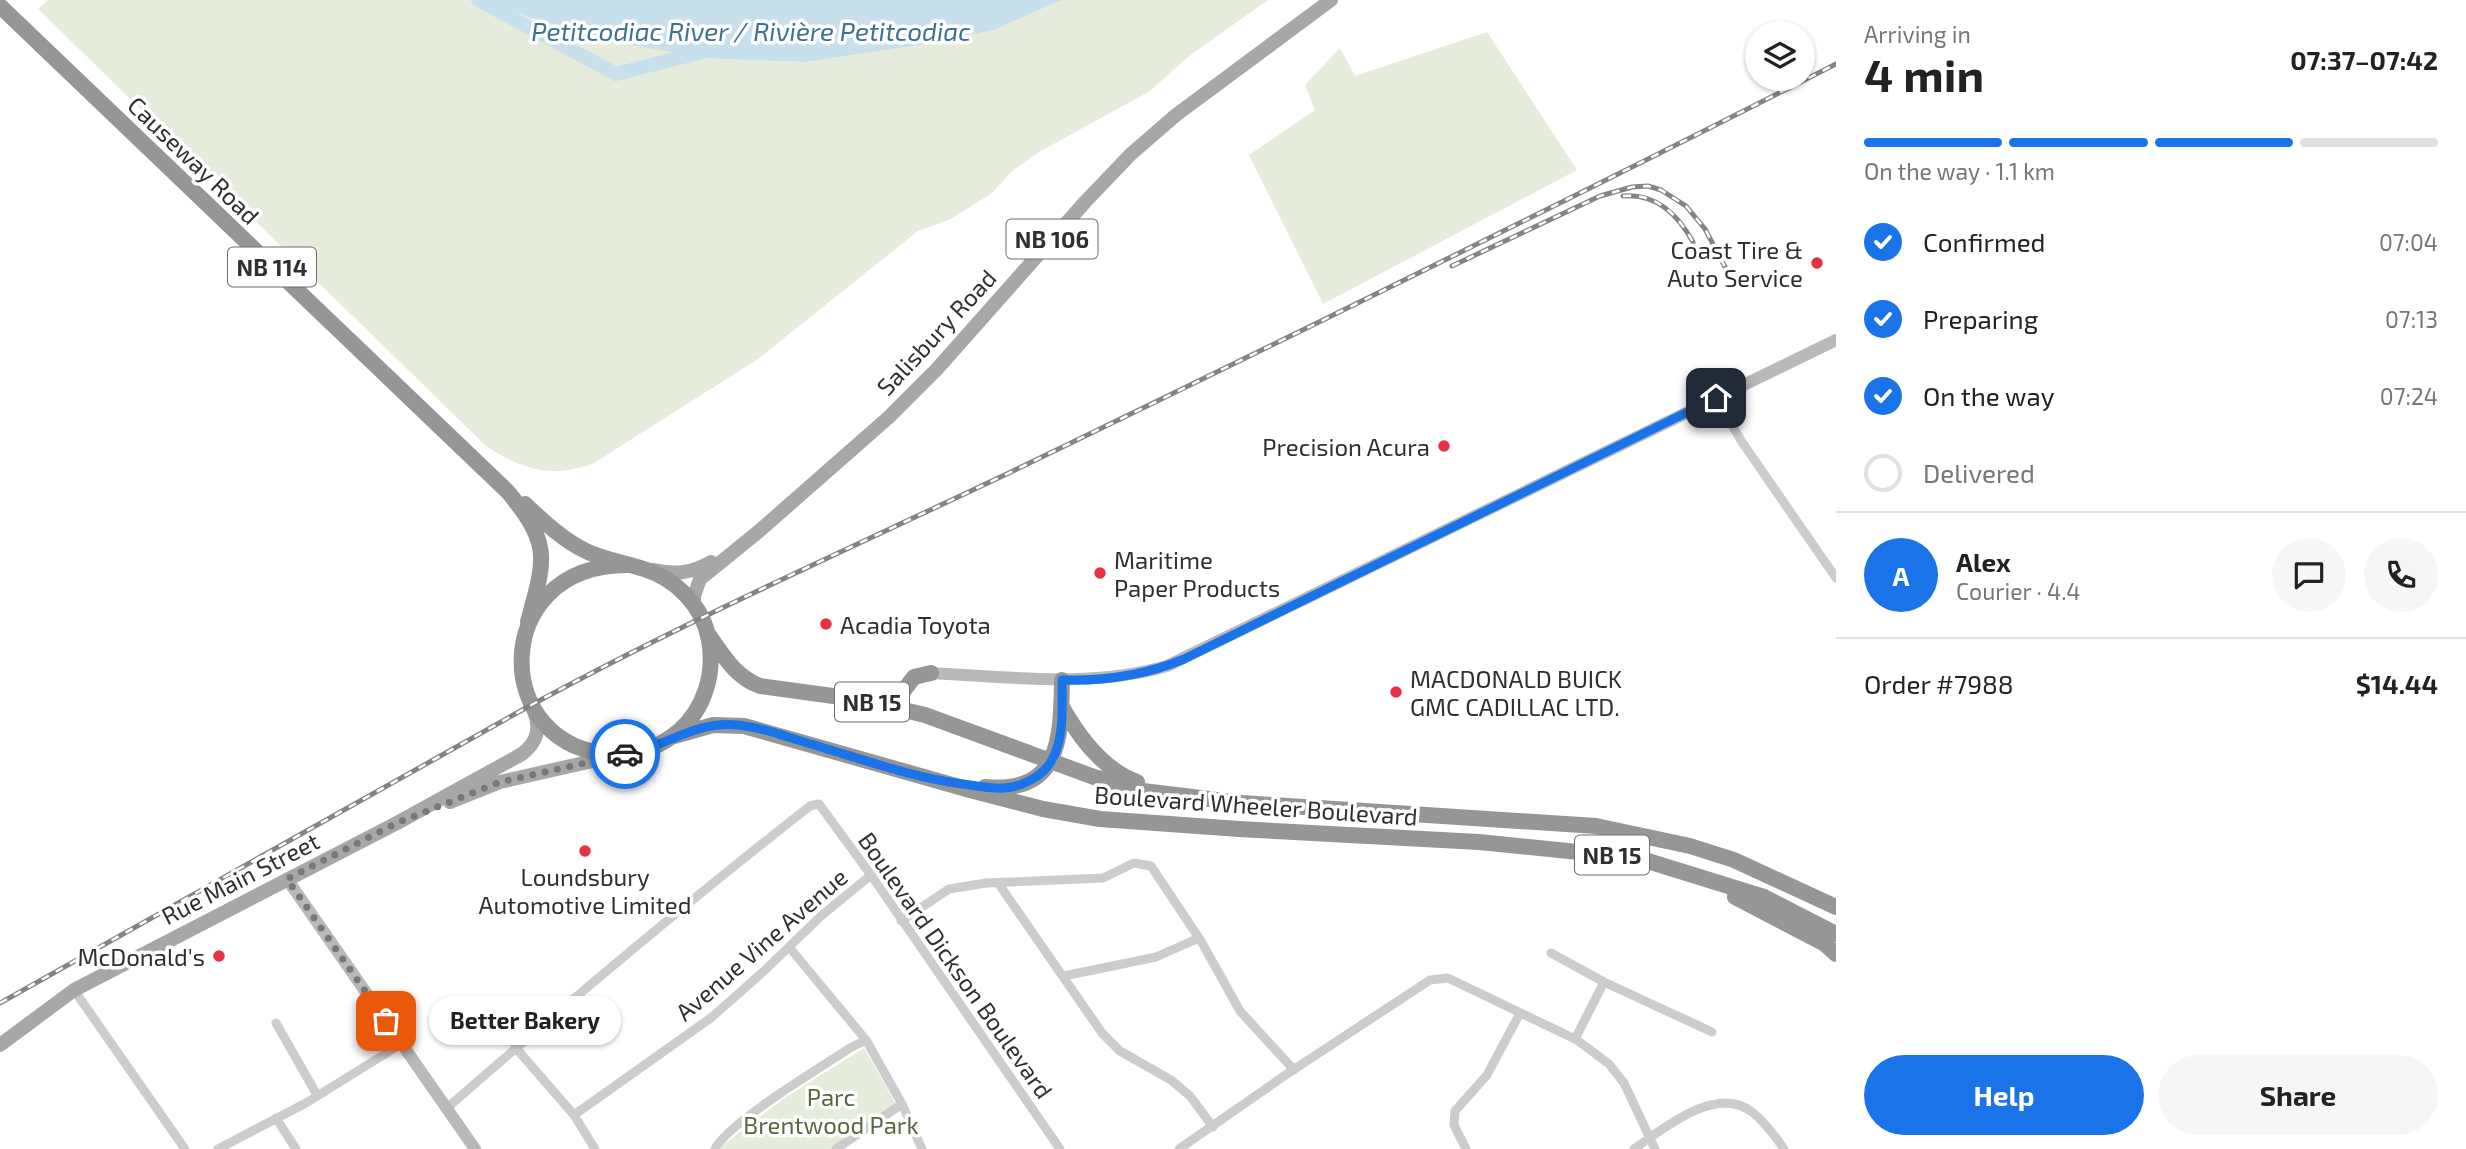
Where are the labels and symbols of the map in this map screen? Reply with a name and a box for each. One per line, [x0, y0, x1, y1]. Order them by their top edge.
water label: Petitcodiac River / Rivière Petitcodiac [531, 15, 971, 46]
street label: Causeway Road [122, 90, 266, 230]
road number: NB 106 [1006, 220, 1098, 258]
place label: Coast Tire & Auto Service [1667, 235, 1803, 292]
road number: NB 114 [228, 248, 316, 286]
marker: Coast Tire & Auto Service [1809, 255, 1825, 271]
street label: Salisbury Road [870, 263, 1002, 401]
pin [1686, 368, 1746, 428]
place label: Precision Acura [1262, 432, 1430, 461]
marker: Precision Acura [1436, 438, 1452, 454]
place label: Maritime Paper Products [1114, 545, 1280, 602]
marker: Maritime Paper Products [1092, 565, 1108, 581]
place label: Acadia Toyota [840, 610, 991, 639]
marker: Acadia Toyota [818, 616, 834, 632]
place label: MACDONALD BUICK GMC CADILLAC LTD. [1410, 664, 1622, 721]
road number: NB 15 [835, 682, 909, 722]
marker: MACDONALD BUICK GMC CADILLAC LTD. [1388, 684, 1404, 700]
courier [590, 719, 660, 789]
street label: Boulevard Wheeler Boulevard [1093, 779, 1419, 831]
street label: Rue Main Street [156, 826, 324, 930]
street label: Boulevard Dickson Boulevard [853, 826, 1059, 1104]
road number: NB 15 [1575, 835, 1649, 874]
marker: Loundsbury Automotive Limited [577, 843, 593, 859]
place label: Loundsbury Automotive Limited [479, 862, 691, 919]
street label: Avenue Vine Avenue [669, 862, 853, 1026]
place label: McDonald's [77, 942, 205, 971]
marker: McDonald's [211, 948, 227, 964]
pin [356, 991, 416, 1051]
callout: Better Bakery [428, 996, 620, 1046]
park label: Parc Brentwood Park [743, 1082, 919, 1139]

